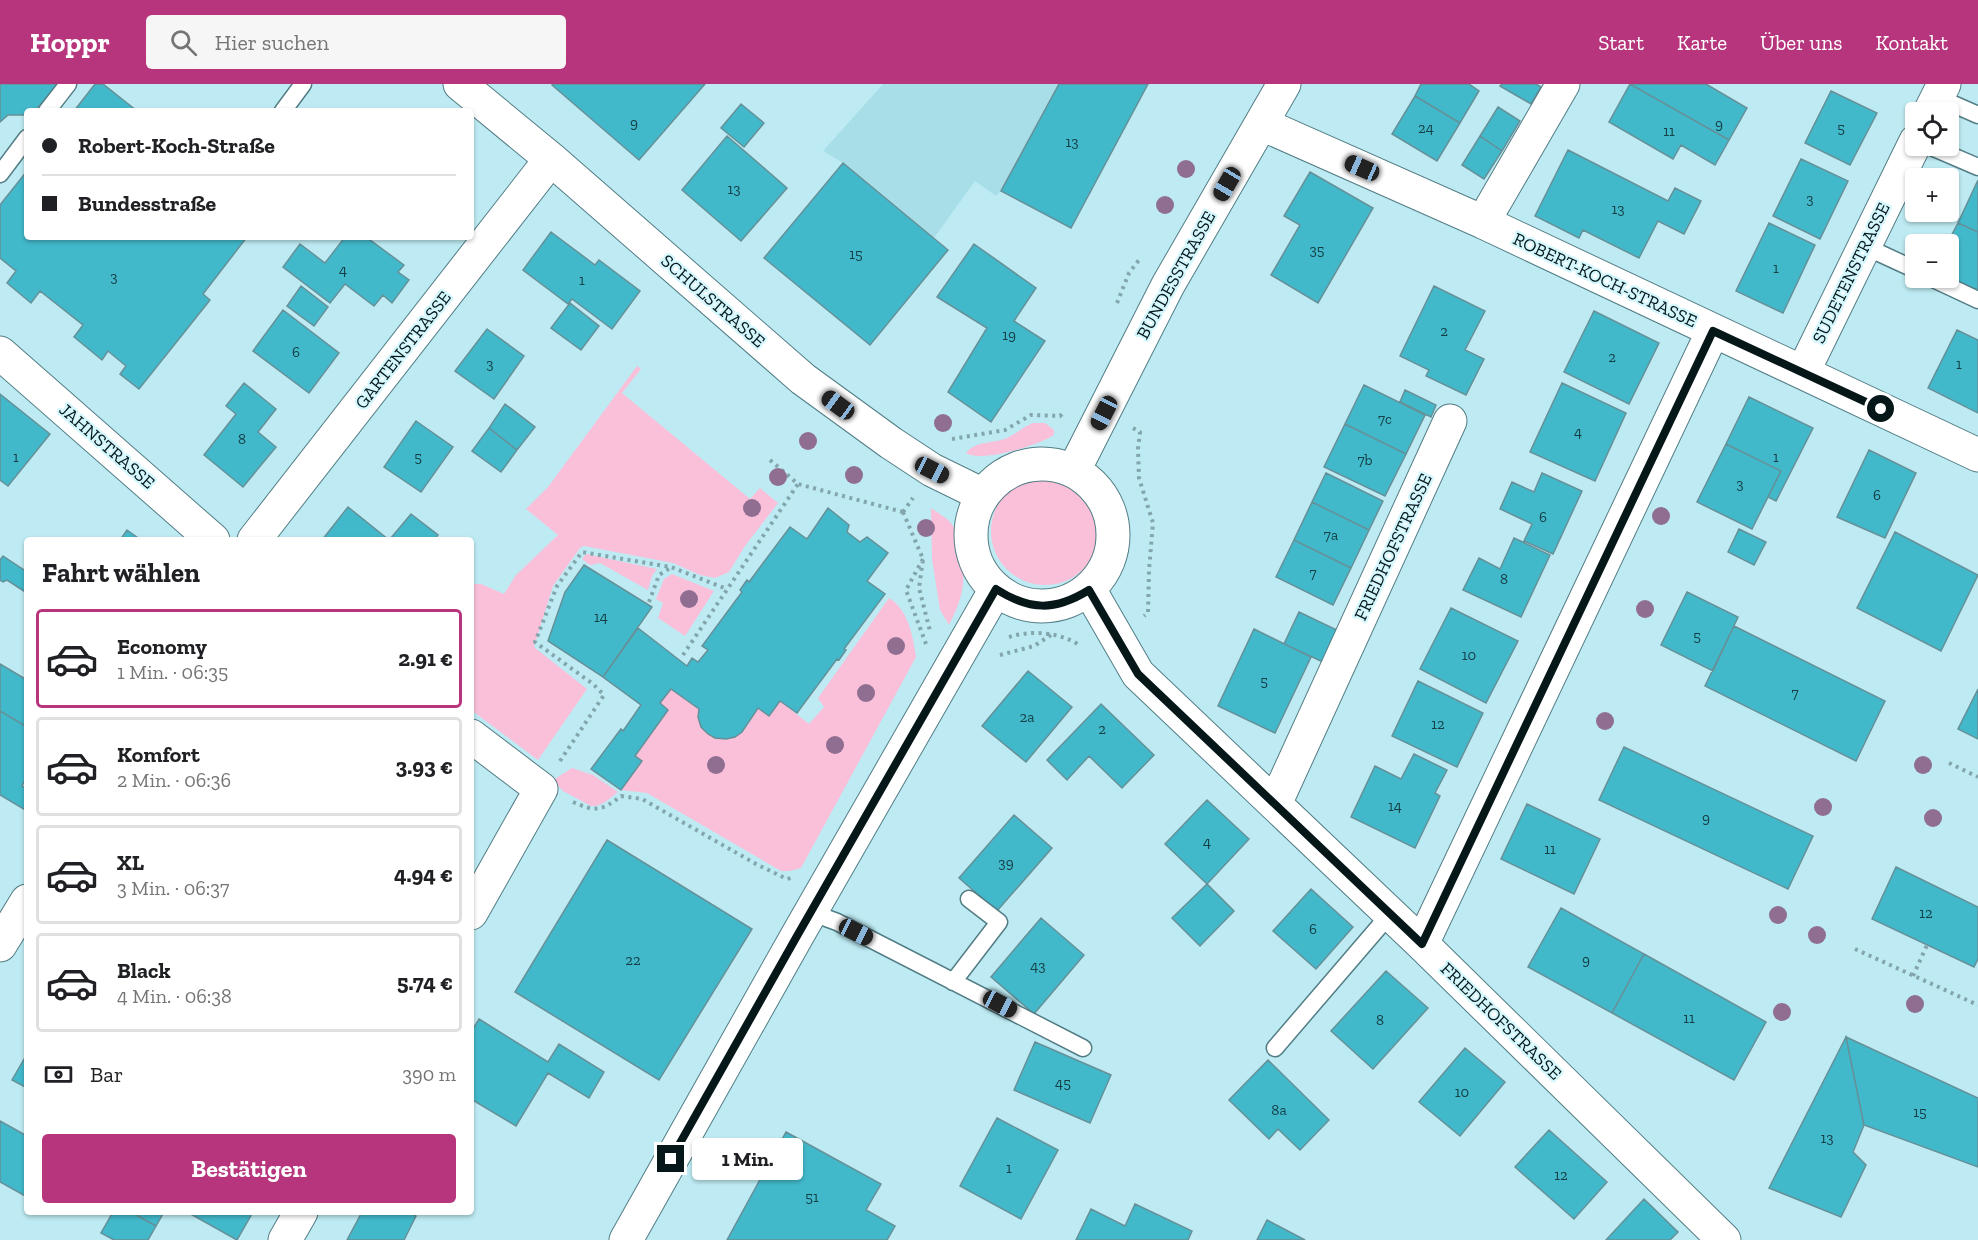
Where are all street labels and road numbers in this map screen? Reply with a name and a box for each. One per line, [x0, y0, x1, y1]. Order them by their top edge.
street label: SUDETENSTRASSE [1807, 199, 1895, 347]
street label: BUNDESSTRASSE [1132, 207, 1220, 343]
street label: ROBERT-KOCH-STRASSE [1510, 228, 1700, 332]
street label: SCHULSTRASSE [656, 250, 770, 352]
street label: GARTENSTRASSE [350, 287, 456, 413]
street label: JAHNSTRASSE [55, 399, 159, 493]
street label: FRIEDHOFSTRASSE [1349, 470, 1437, 624]
street label: FRIEDHOFSTRASSE [1436, 958, 1566, 1084]

